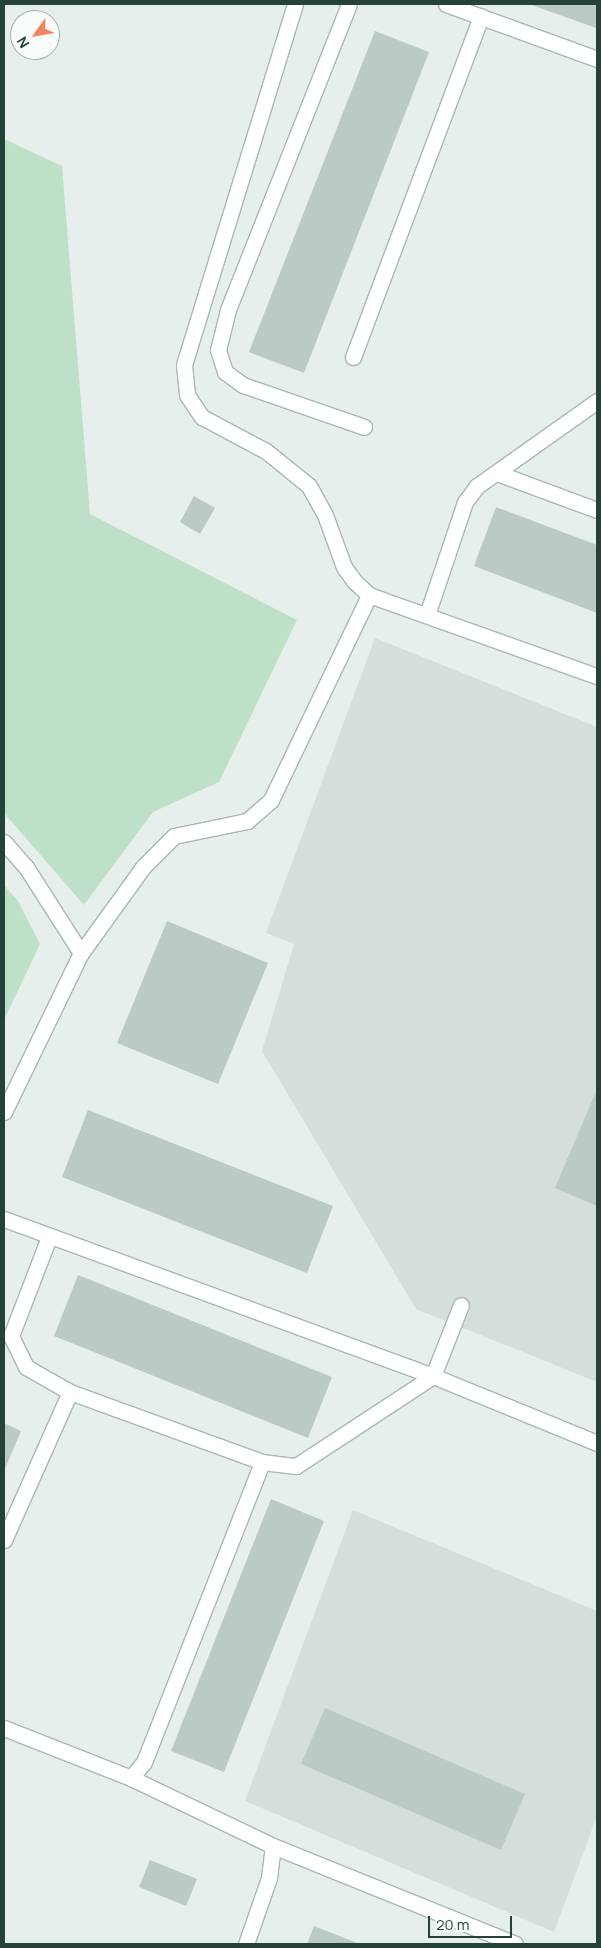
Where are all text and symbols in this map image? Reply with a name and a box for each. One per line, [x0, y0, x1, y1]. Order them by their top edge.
north arrow [10, 10, 60, 60]
text: N [12, 33, 33, 52]
scale bar [431, 1906, 515, 1938]
text: 20 m [436, 1914, 469, 1935]

